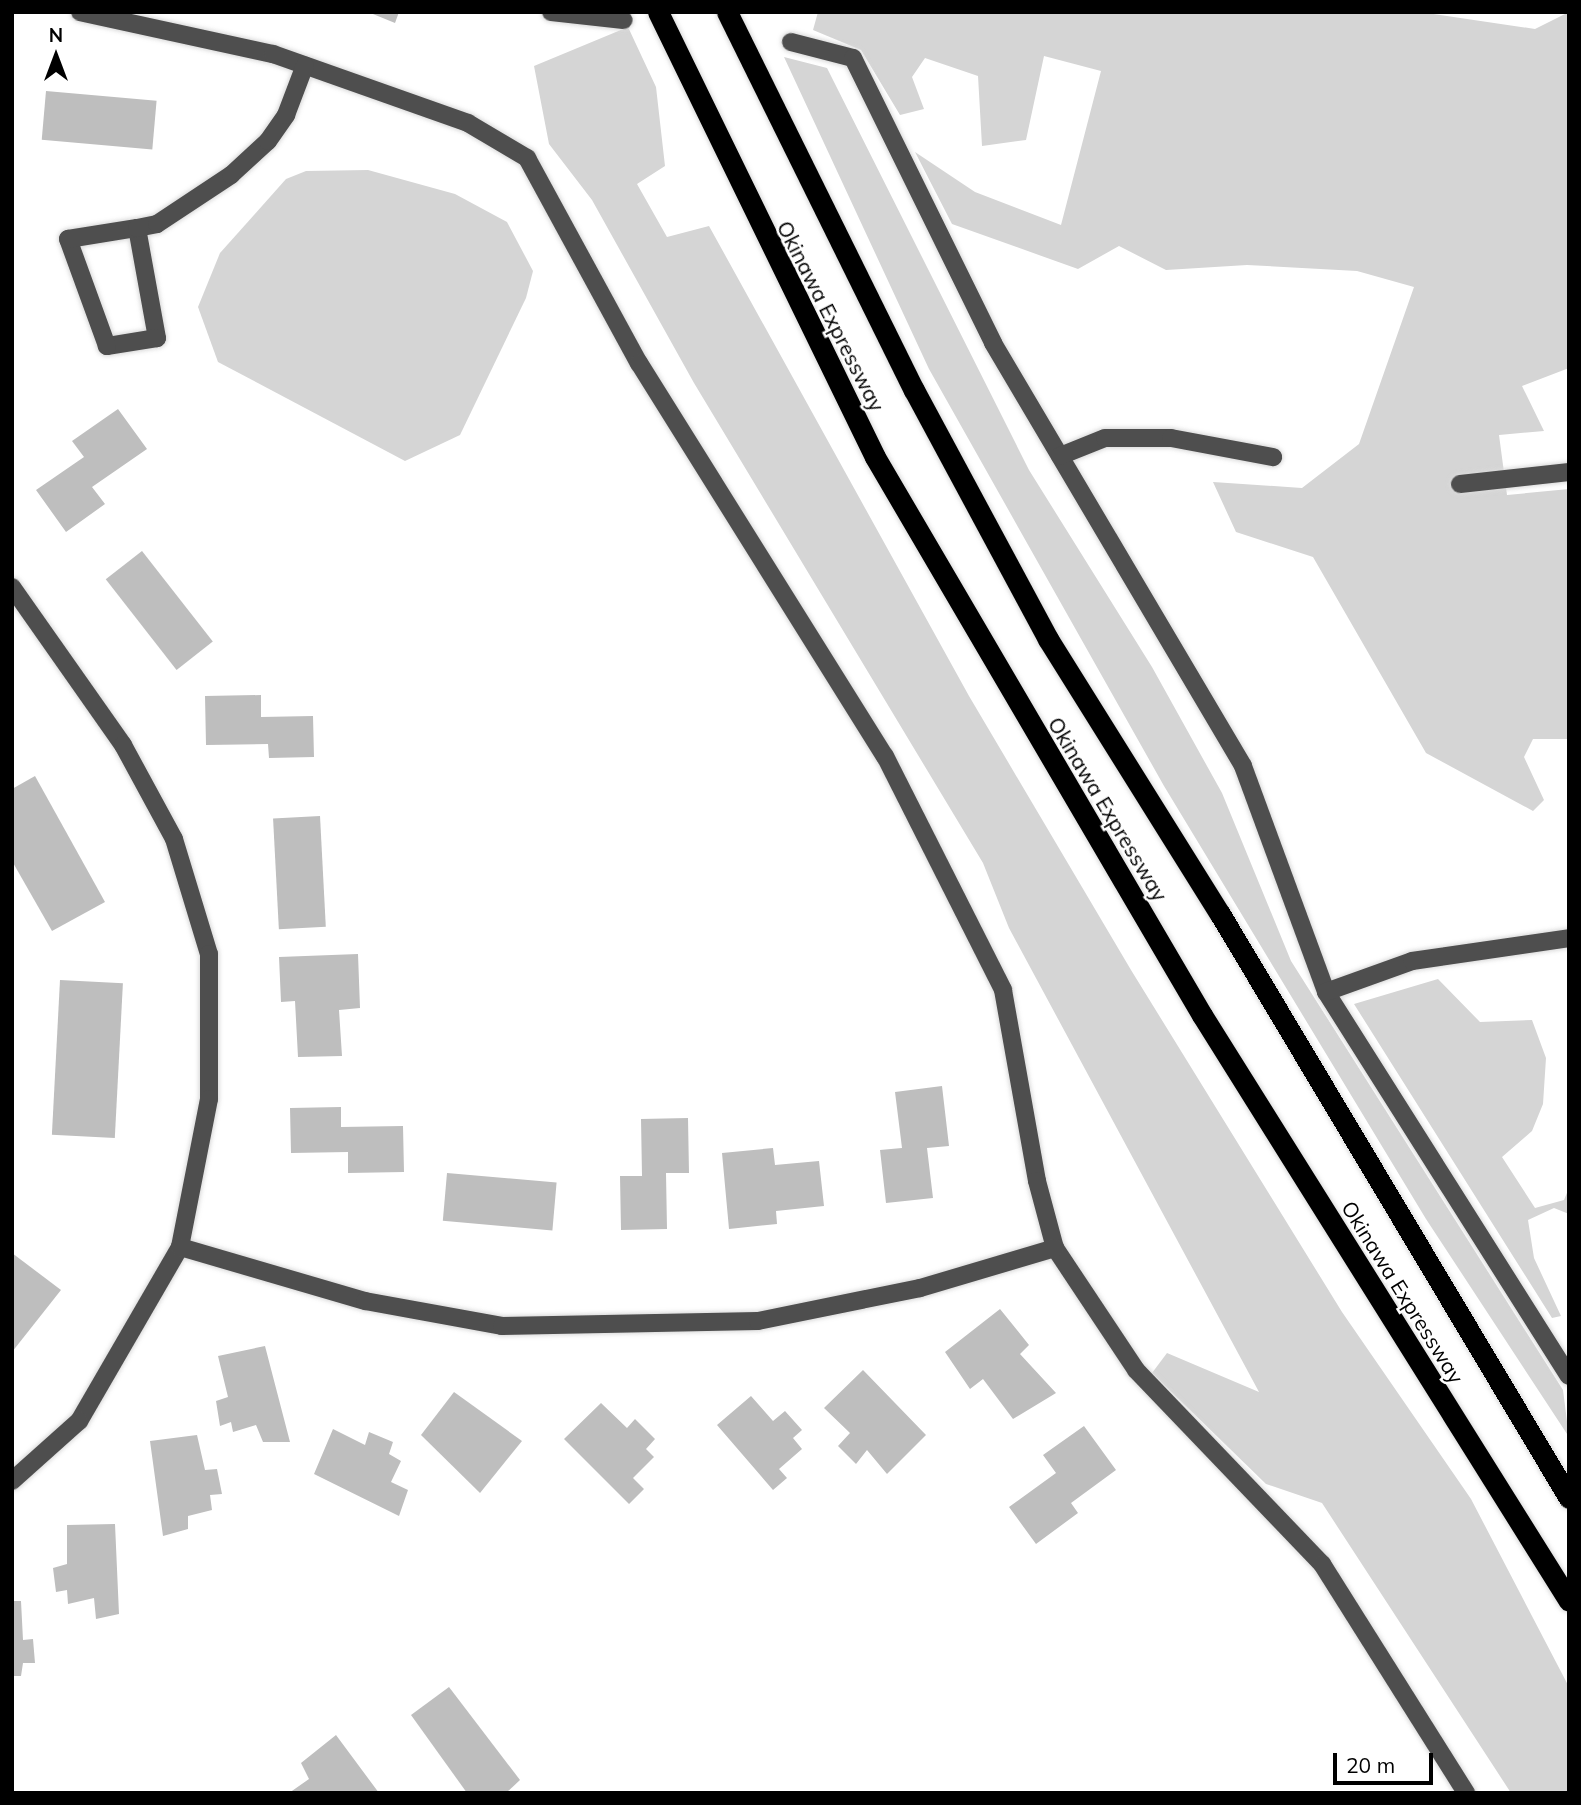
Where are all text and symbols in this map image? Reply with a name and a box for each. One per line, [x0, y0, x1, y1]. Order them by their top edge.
north arrow [21, 21, 91, 91]
text: N [49, 23, 63, 47]
street label: Okinawa Expressway [772, 217, 890, 415]
street label: Okinawa Expressway [1043, 712, 1173, 906]
street label: Okinawa Expressway [1337, 1196, 1469, 1388]
scale bar [1336, 1738, 1436, 1782]
text: 20 m [1346, 1752, 1395, 1778]

